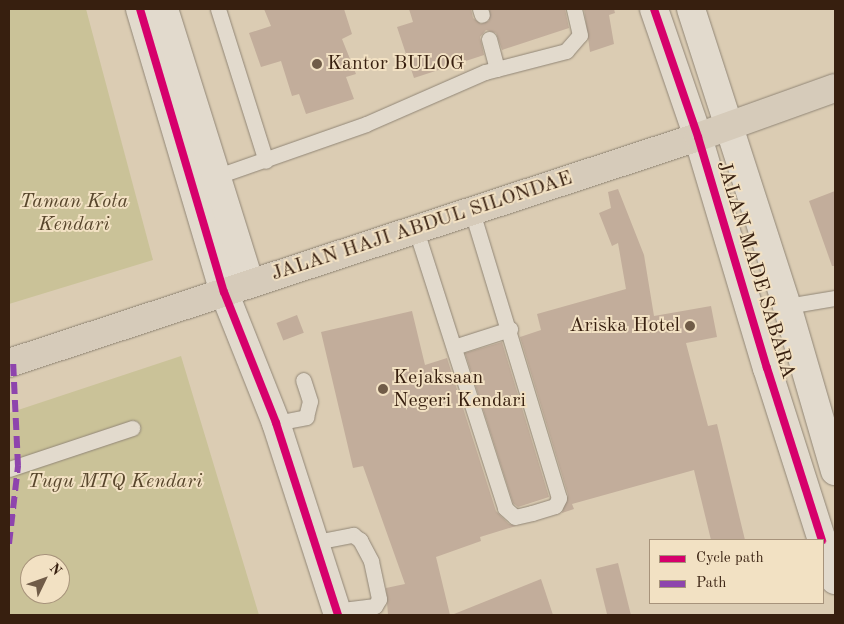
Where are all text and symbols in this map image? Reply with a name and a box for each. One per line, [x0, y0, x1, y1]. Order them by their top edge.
place label: Kantor BULOG [327, 52, 464, 76]
marker: Kantor BULOG [311, 58, 323, 70]
street label: JALAN MADE SABARA [710, 158, 800, 382]
street label: JALAN HAJI ABDUL SILONDAE [269, 167, 575, 287]
park label: Taman Kota Kendari [20, 191, 128, 238]
place label: Ariska Hotel [569, 314, 680, 338]
marker: Ariska Hotel [684, 320, 696, 332]
place label: Kejaksaan Negeri Kendari [393, 366, 526, 413]
marker: Kejaksaan Negeri Kendari [377, 383, 389, 395]
park label: Tugu MTQ Kendari [28, 470, 202, 494]
legend [649, 539, 824, 604]
text: Cycle path [696, 551, 764, 566]
north arrow [20, 554, 70, 604]
text: N [47, 561, 64, 578]
text: Path [696, 576, 726, 591]

